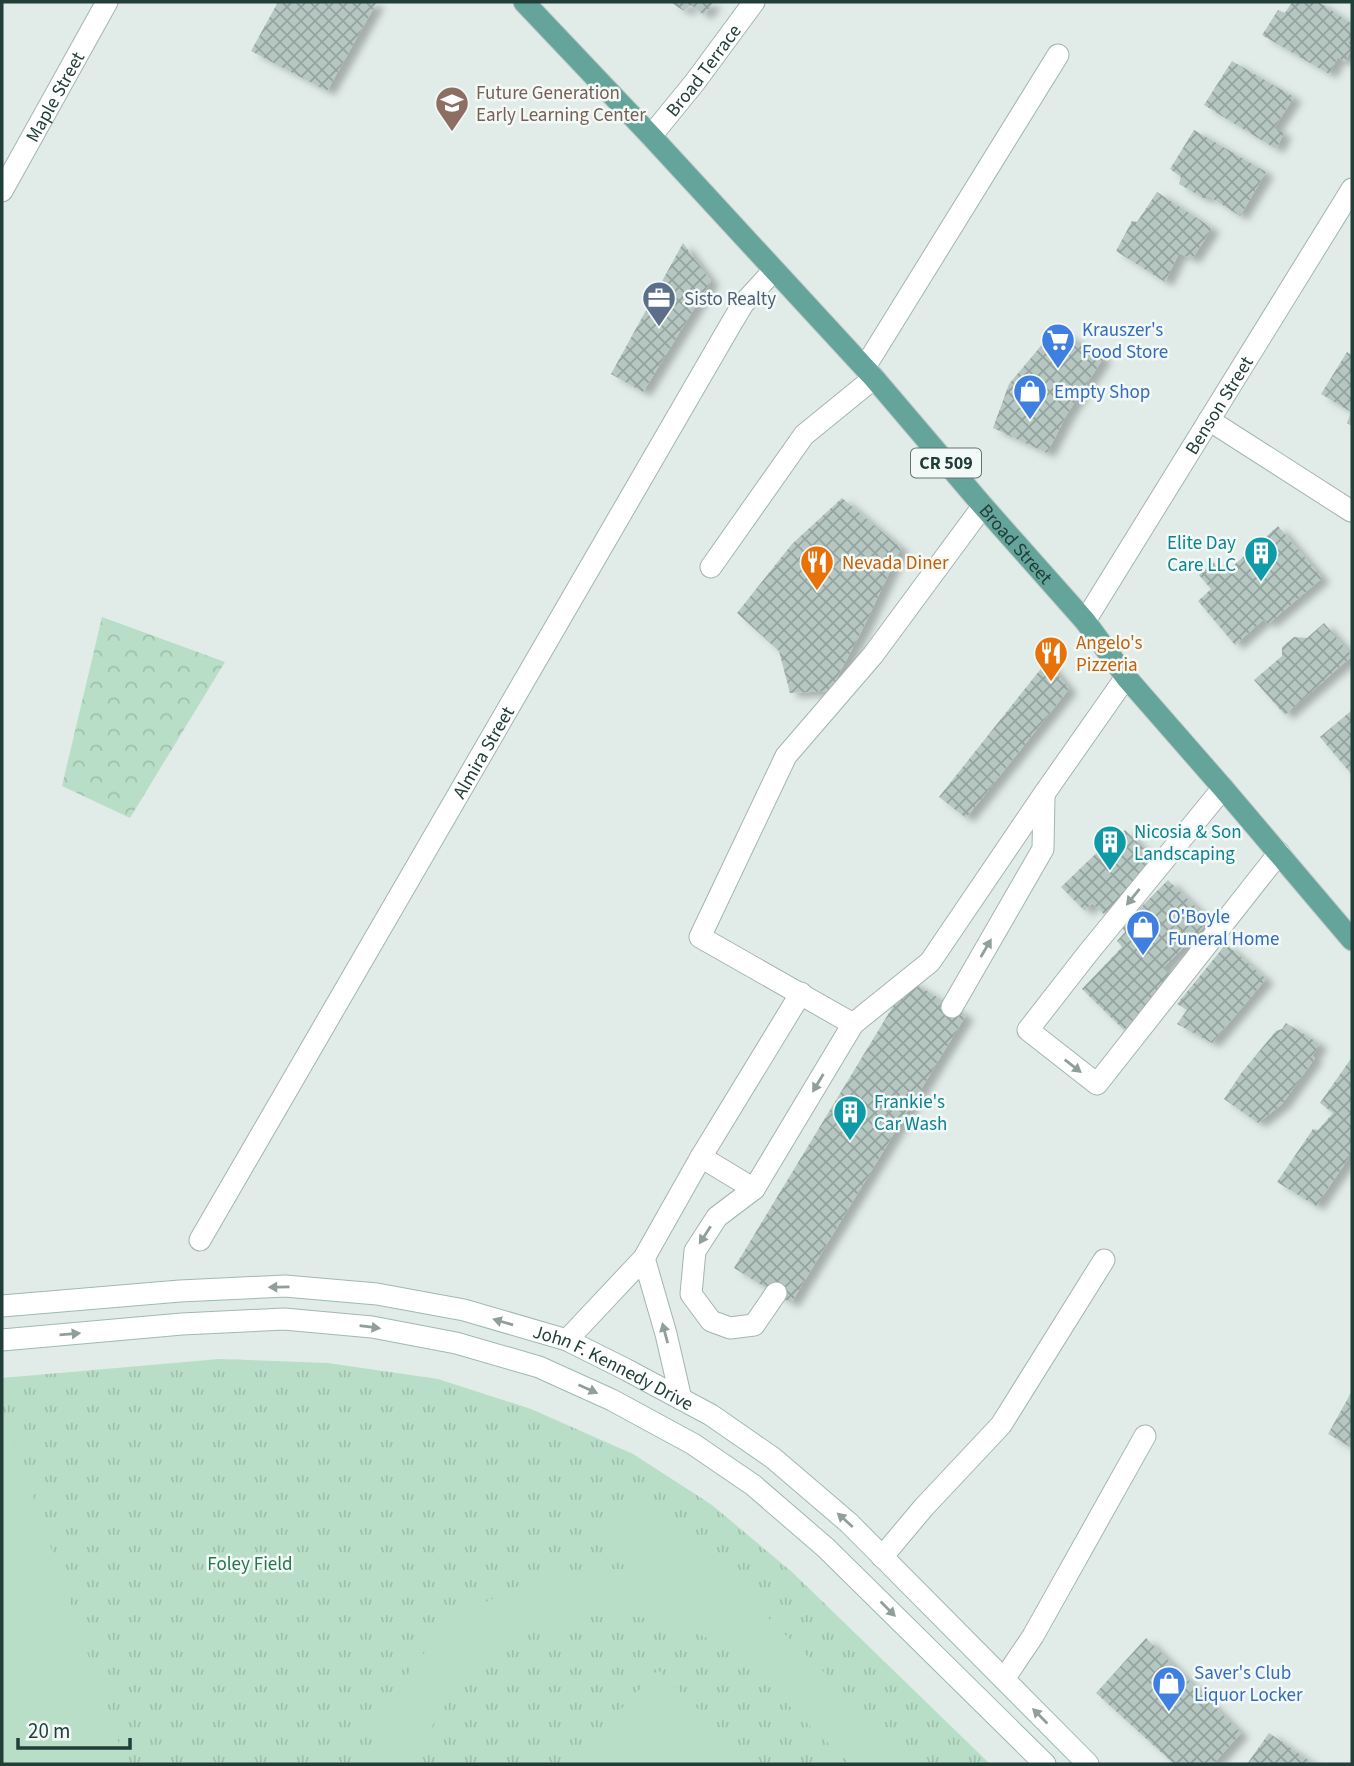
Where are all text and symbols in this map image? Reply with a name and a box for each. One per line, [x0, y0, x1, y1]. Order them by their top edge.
street label: Broad Terrace [660, 19, 748, 123]
street label: Maple Street [20, 47, 92, 147]
place label: Future Generation Early Learning Center [476, 80, 646, 129]
school or university icon: Future Generation Early Learning Center [433, 84, 471, 133]
office icon: Sisto Realty [640, 279, 678, 328]
place label: Sisto Realty [684, 286, 776, 313]
place label: Krauszer's Food Store [1082, 317, 1168, 366]
supermarket icon: Krauszer's Food Store [1039, 321, 1077, 370]
street label: Benson Street [1179, 351, 1261, 460]
shop icon: Empty Shop [1011, 372, 1049, 421]
place label: Empty Shop [1054, 379, 1150, 406]
road number: CR 509 [911, 448, 981, 477]
street label: Broad Street [972, 498, 1059, 591]
place label: Elite Day Care LLC [1167, 530, 1236, 579]
building icon: Elite Day Care LLC [1242, 534, 1280, 583]
restaurant icon: Nevada Diner [798, 543, 836, 592]
place label: Nevada Diner [842, 550, 949, 577]
place label: Angelo's Pizzeria [1076, 630, 1142, 679]
restaurant icon: Angelo's Pizzeria [1032, 634, 1070, 683]
street label: Almira Street [447, 701, 522, 804]
place label: Nicosia & Son Landscaping [1134, 819, 1242, 868]
building icon: Nicosia & Son Landscaping [1091, 823, 1129, 872]
one-way arrow [1126, 888, 1141, 905]
place label: O'Boyle Funeral Home [1168, 904, 1279, 953]
shop icon: O'Boyle Funeral Home [1124, 908, 1162, 957]
one-way arrow [980, 938, 992, 957]
one-way arrow [1065, 1058, 1082, 1073]
one-way arrow [812, 1073, 824, 1092]
place label: Frankie's Car Wash [874, 1089, 947, 1138]
building icon: Frankie's Car Wash [831, 1093, 869, 1142]
one-way arrow [698, 1226, 712, 1244]
one-way arrow [268, 1281, 290, 1292]
one-way arrow [493, 1316, 514, 1326]
street label: John F. Kennedy Drive [530, 1319, 698, 1418]
one-way arrow [659, 1321, 670, 1343]
one-way arrow [359, 1322, 381, 1333]
one-way arrow [59, 1328, 81, 1339]
one-way arrow [578, 1383, 598, 1395]
one-way arrow [836, 1512, 854, 1528]
park label: Foley Field [207, 1551, 293, 1578]
one-way arrow [879, 1600, 895, 1617]
place label: Saver's Club Liquor Locker [1194, 1660, 1303, 1709]
shop icon: Saver's Club Liquor Locker [1150, 1664, 1188, 1713]
scale bar [18, 1706, 130, 1750]
one-way arrow [1033, 1708, 1049, 1725]
text: 20 m [28, 1716, 70, 1746]

